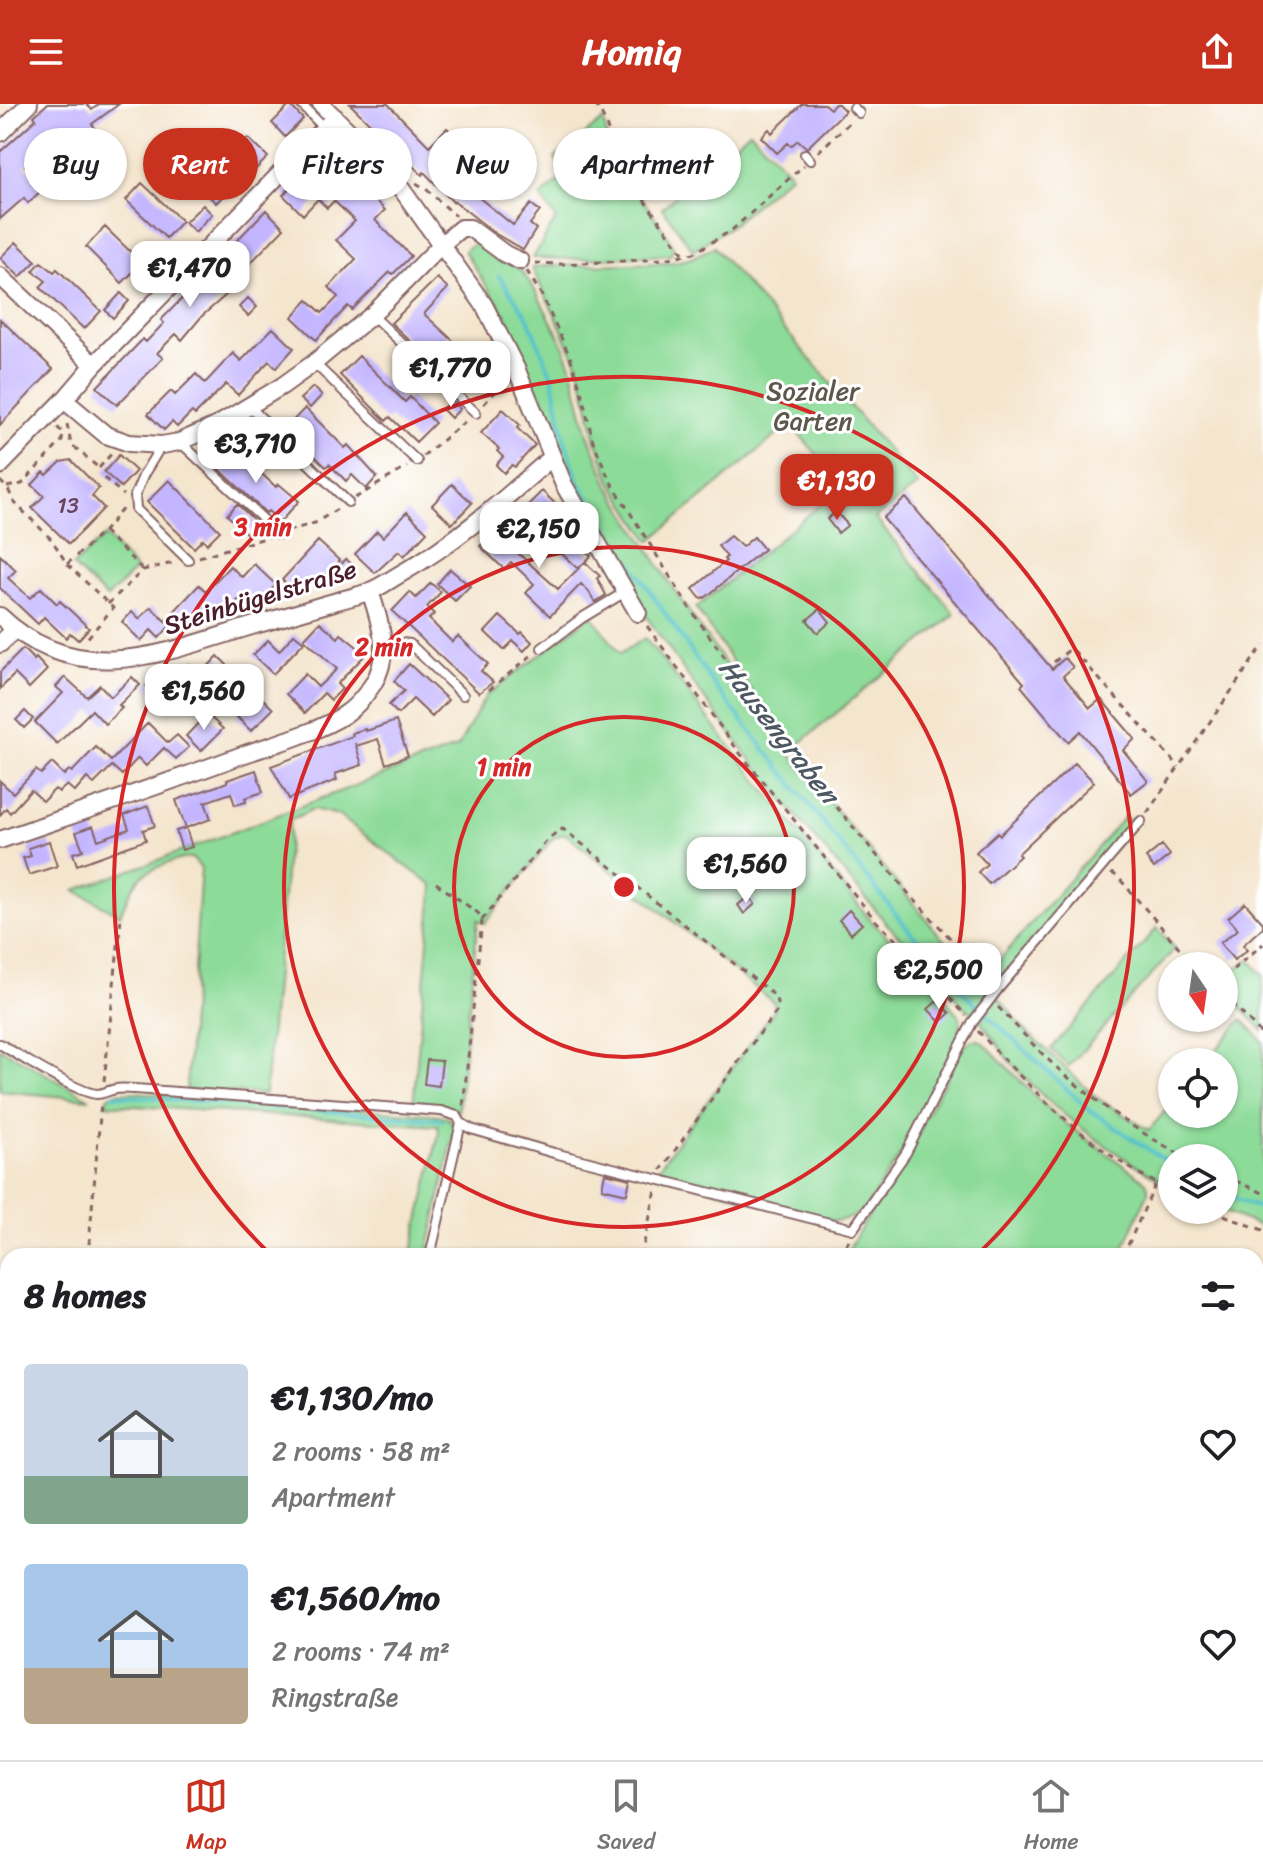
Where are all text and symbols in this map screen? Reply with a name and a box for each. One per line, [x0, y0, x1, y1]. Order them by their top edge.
text: Homiq [582, 20, 681, 84]
icon: menu [24, 30, 68, 74]
icon: share [1195, 30, 1239, 74]
chip: Buy [24, 128, 127, 200]
chip: Rent [143, 128, 258, 200]
chip: Filters [274, 128, 412, 200]
chip: New [428, 128, 537, 200]
chip: Apartment [553, 128, 741, 200]
pin: €1,470 [125, 241, 255, 309]
text: €1,470 [149, 244, 231, 290]
pin: €1,770 [386, 341, 516, 409]
text: €1,770 [410, 344, 492, 390]
park label: Sozialer Garten [766, 368, 861, 444]
pin: €3,710 [191, 417, 321, 485]
text: €3,710 [216, 420, 296, 466]
pin: €1,130 [772, 454, 902, 522]
text: €1,130 [798, 457, 876, 503]
house number: 13 [57, 486, 79, 525]
pin: €2,150 [474, 502, 604, 570]
text: €2,150 [498, 505, 580, 551]
text: 3 min [233, 506, 292, 548]
street label: Steinbügelstraße [158, 546, 362, 648]
text: 2 min [354, 626, 413, 668]
water label: Hausengraben [706, 647, 854, 817]
pin: €1,560 [139, 664, 269, 732]
text: €1,560 [163, 667, 245, 713]
text: 1 min [477, 746, 531, 788]
pin: €1,560 [681, 837, 811, 905]
text: €1,560 [705, 840, 787, 886]
centre of rings [610, 873, 638, 901]
pin: €2,500 [874, 943, 1004, 1011]
text: €2,500 [895, 946, 983, 992]
north arrow [1158, 952, 1238, 1032]
map controls [1158, 952, 1238, 1224]
button: locate [1158, 1048, 1238, 1128]
button: layers [1158, 1144, 1238, 1224]
text: 8 homes [24, 1266, 146, 1326]
icon: filters [1196, 1274, 1240, 1318]
text: €1,130/mo [272, 1368, 433, 1428]
icon: home [88, 1396, 184, 1492]
icon: heart [1196, 1422, 1240, 1466]
text: 2 rooms · 58 m² [272, 1428, 450, 1474]
text: Apartment [272, 1474, 395, 1520]
text: €1,560/mo [272, 1568, 440, 1628]
icon: home [88, 1596, 184, 1692]
icon: heart [1196, 1622, 1240, 1666]
text: 2 rooms · 74 m² [272, 1628, 450, 1674]
text: Ringstraße [272, 1674, 398, 1720]
tab: Map [184, 1774, 228, 1861]
tab: Saved [597, 1774, 655, 1861]
tab: Home [1024, 1774, 1079, 1861]

